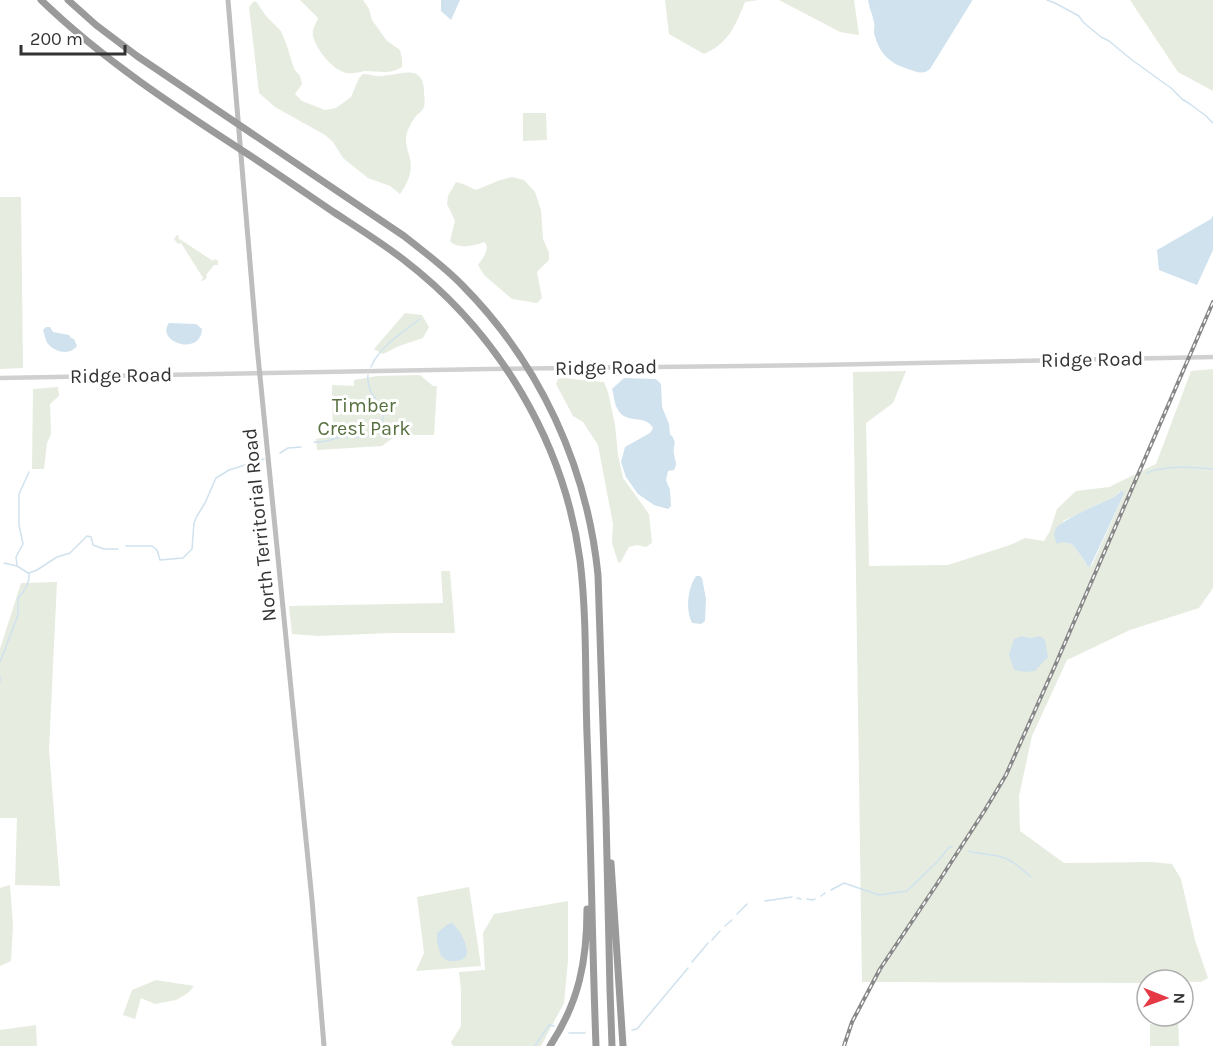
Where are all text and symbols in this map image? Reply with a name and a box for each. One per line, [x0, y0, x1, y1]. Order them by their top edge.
scale bar [21, 18, 124, 56]
text: 200 m [30, 28, 83, 50]
street label: Ridge Road [1041, 347, 1143, 372]
street label: Ridge Road [555, 355, 657, 380]
street label: Ridge Road [70, 363, 172, 388]
park label: Timber Crest Park [317, 394, 411, 440]
street label: North Territorial Road [238, 427, 281, 623]
north arrow [1135, 968, 1195, 1028]
text: N [1170, 992, 1189, 1004]

